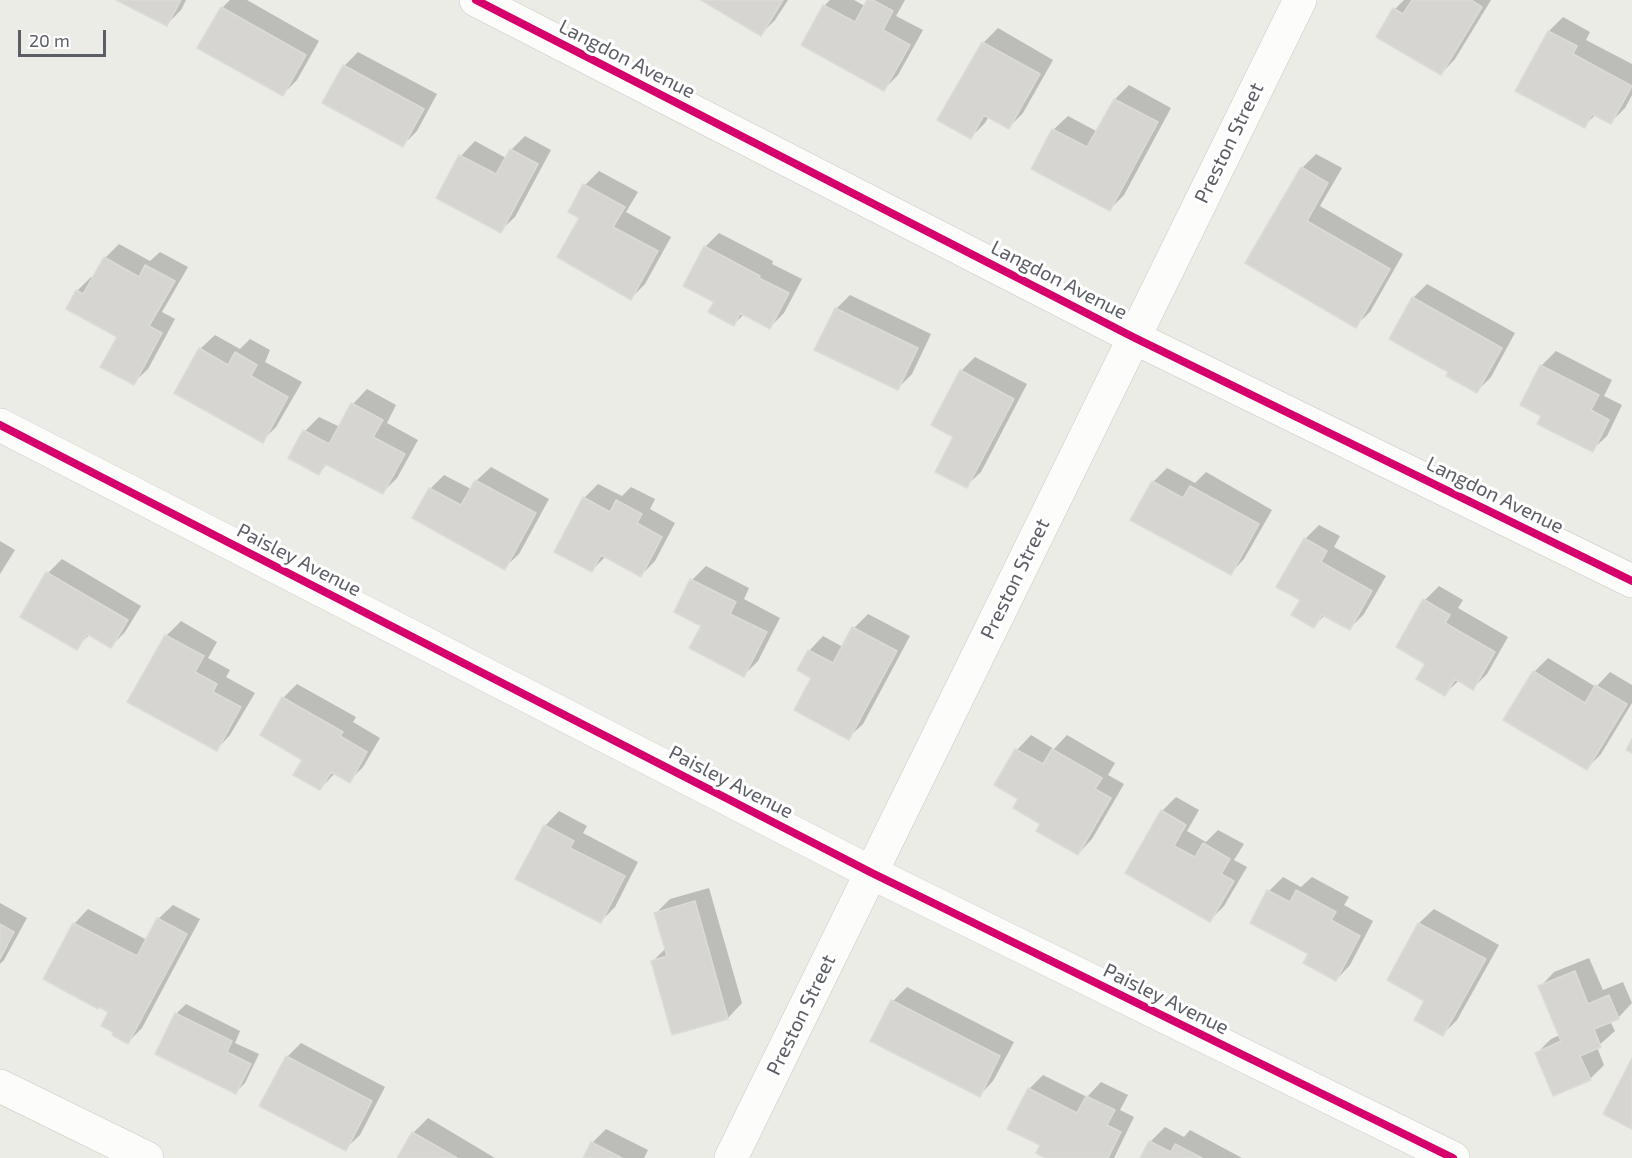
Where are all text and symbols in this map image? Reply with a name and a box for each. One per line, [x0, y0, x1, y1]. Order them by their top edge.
street label: Langdon Avenue [555, 14, 699, 104]
scale bar [21, 18, 110, 56]
text: 20 m [29, 29, 70, 51]
street label: Preston Street [1189, 79, 1269, 207]
street label: Langdon Avenue [987, 235, 1131, 325]
street label: Langdon Avenue [1422, 451, 1568, 539]
street label: Preston Street [975, 515, 1055, 643]
street label: Paisley Avenue [233, 518, 365, 602]
street label: Paisley Avenue [665, 740, 797, 824]
street label: Preston Street [761, 951, 841, 1079]
street label: Paisley Avenue [1099, 958, 1233, 1040]

